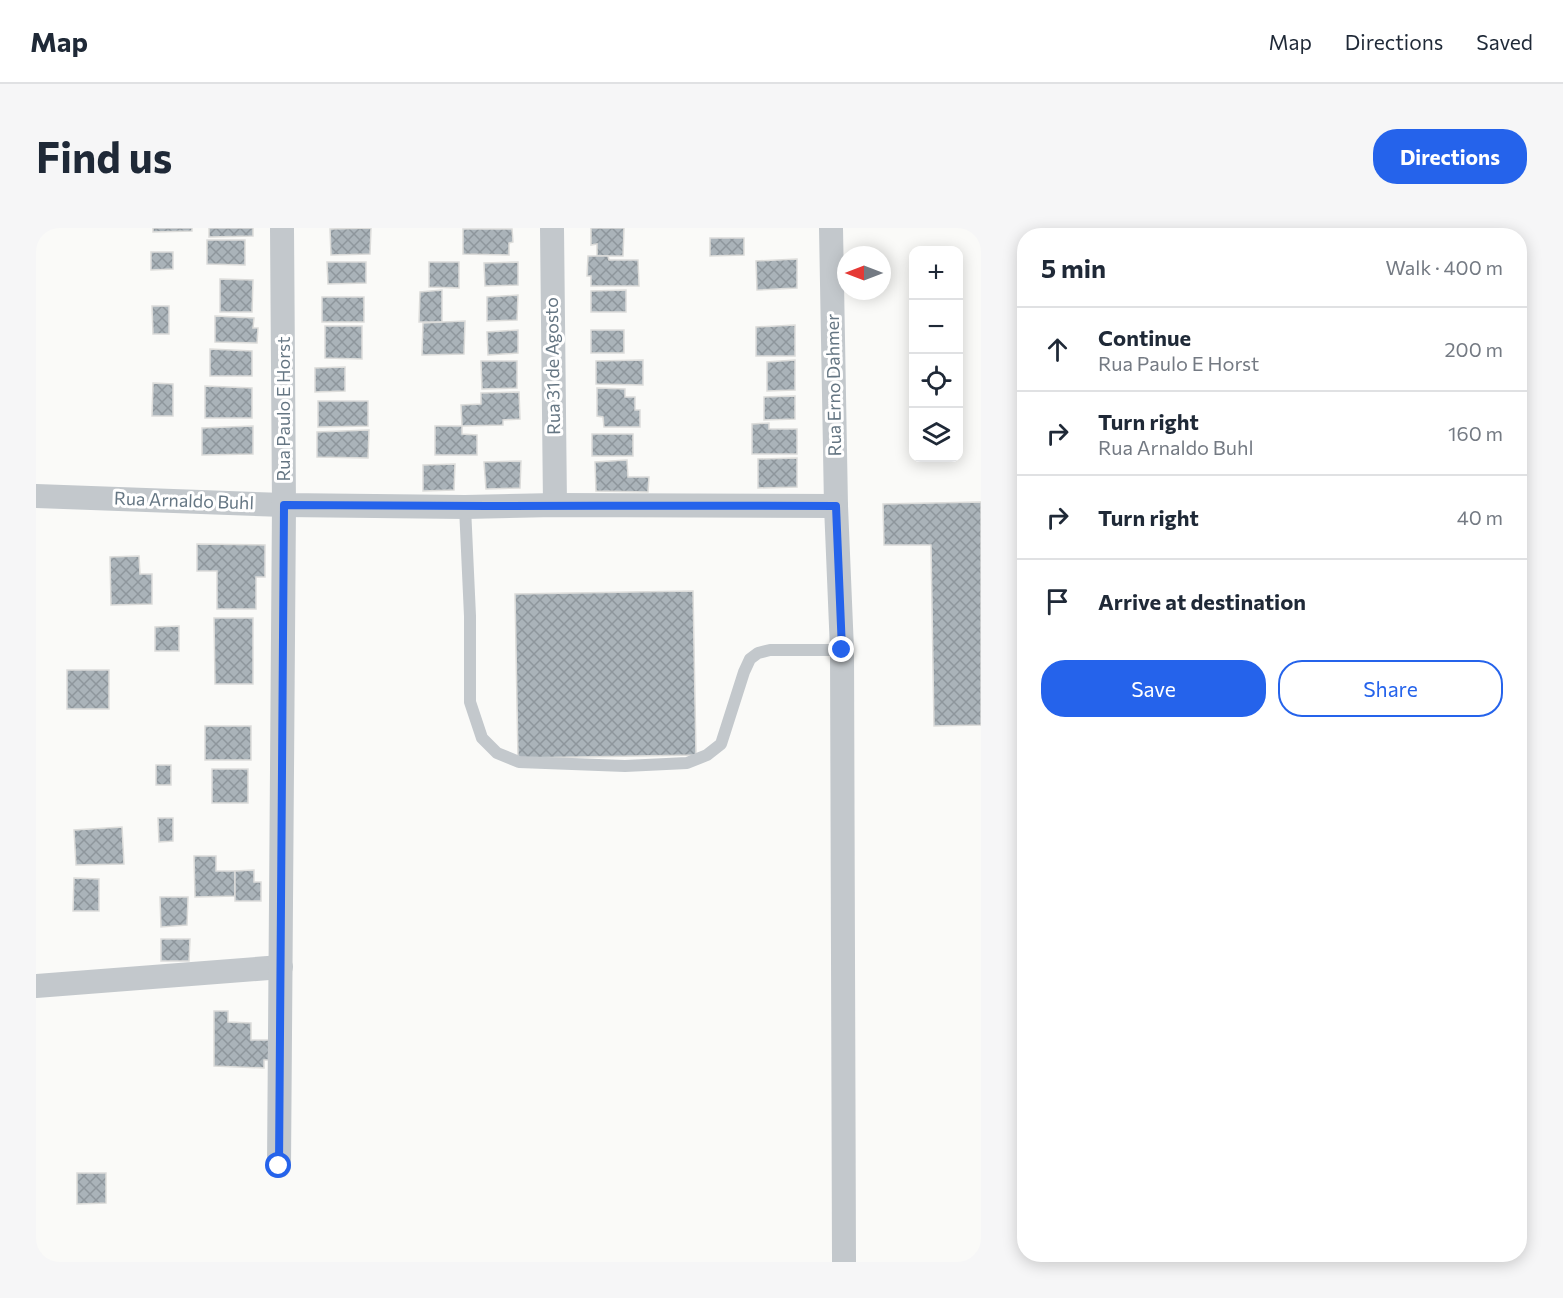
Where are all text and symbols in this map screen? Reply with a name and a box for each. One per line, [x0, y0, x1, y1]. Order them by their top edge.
text: Map [30, 24, 88, 58]
text: Map [1269, 29, 1312, 54]
text: Directions [1345, 29, 1443, 54]
text: Saved [1476, 29, 1533, 54]
button: Directions [1373, 129, 1527, 184]
text: Find us [36, 130, 172, 182]
north arrow [837, 246, 891, 300]
map controls [909, 246, 963, 462]
button: + [909, 246, 963, 300]
text: 5 min [1041, 252, 1106, 283]
text: Walk · 400 m [1386, 255, 1503, 279]
street label: Rua 31 de Agosto [540, 297, 564, 435]
button: − [909, 300, 963, 354]
street label: Rua Erno Dahmer [821, 314, 845, 457]
text: Continue [1098, 324, 1191, 351]
icon: ahead [1041, 333, 1074, 366]
street label: Rua Paulo E Horst [272, 336, 294, 482]
text: 200 m [1445, 337, 1503, 361]
text: Rua Paulo E Horst [1098, 351, 1259, 375]
button: locate [909, 354, 963, 408]
button: layers [909, 408, 963, 462]
text: Turn right [1098, 408, 1199, 435]
icon: right [1041, 417, 1074, 450]
text: 160 m [1448, 421, 1503, 445]
text: Rua Arnaldo Buhl [1098, 435, 1254, 459]
street label: Rua Arnaldo Buhl [114, 487, 254, 513]
icon: right [1041, 501, 1074, 534]
text: Turn right [1098, 504, 1199, 531]
text: 40 m [1457, 505, 1503, 529]
icon: arrive [1041, 585, 1074, 618]
text: Arrive at destination [1098, 588, 1306, 615]
route end [828, 636, 854, 662]
button: Save [1041, 660, 1266, 717]
button: Share [1278, 660, 1503, 717]
route start [265, 1152, 291, 1178]

